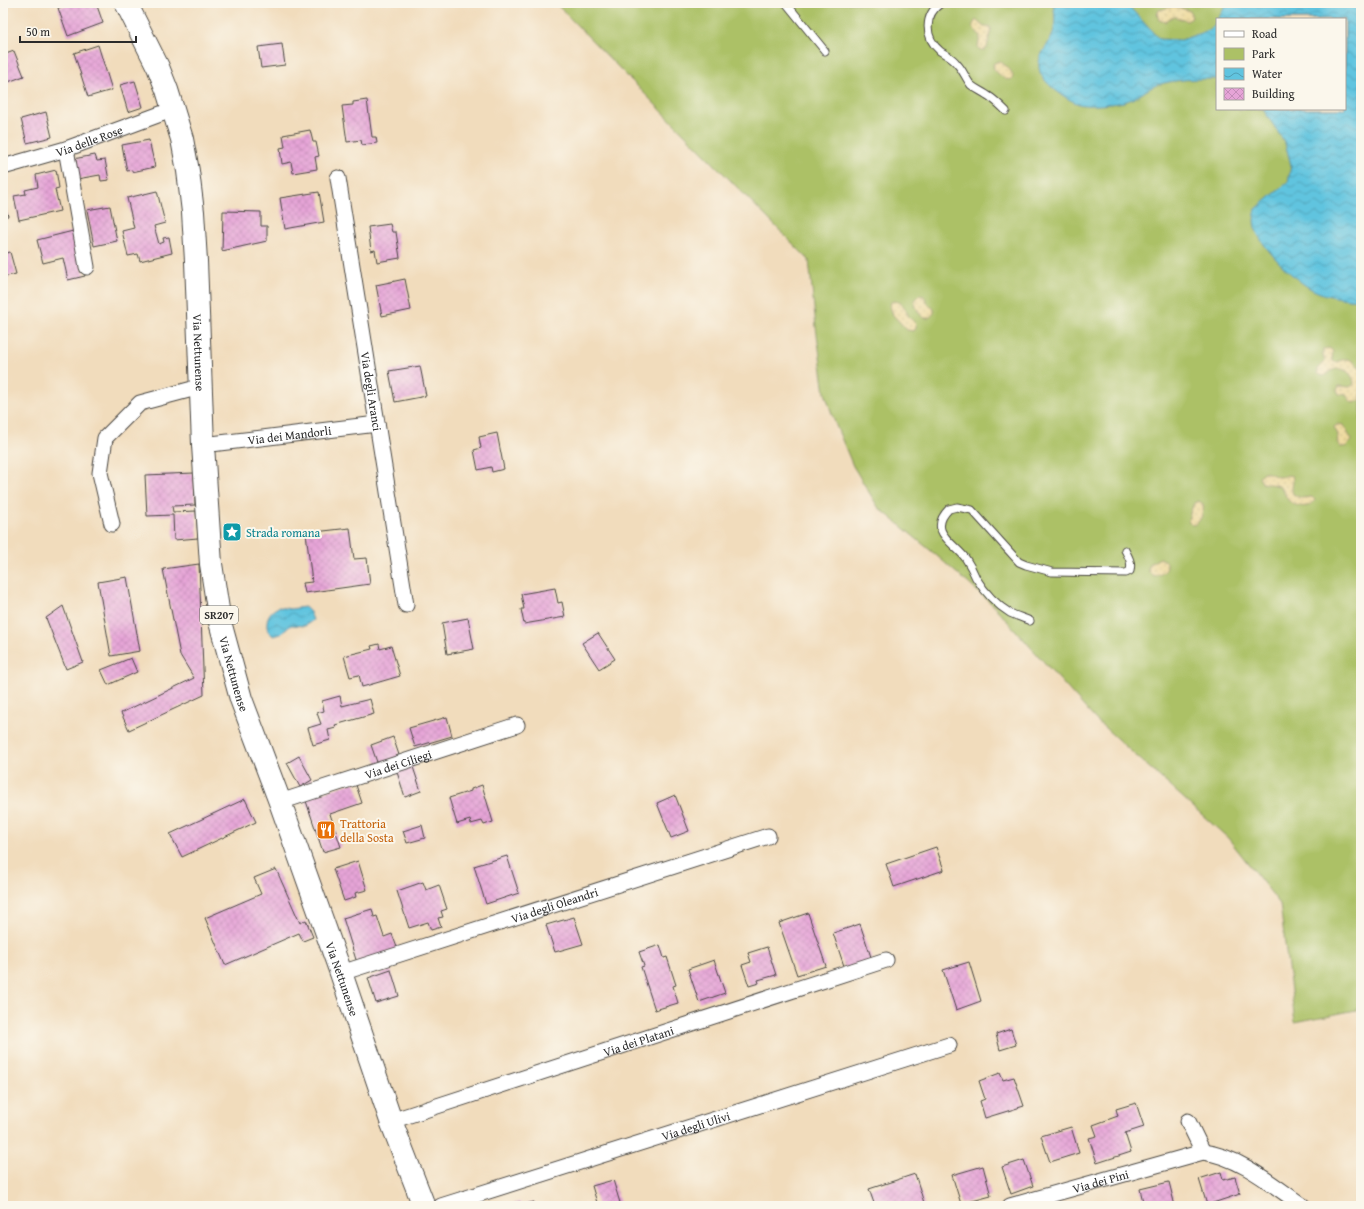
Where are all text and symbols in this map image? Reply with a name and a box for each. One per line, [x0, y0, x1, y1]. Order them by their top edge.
scale bar [20, 18, 136, 44]
legend [1216, 18, 1346, 110]
text: 50 m [26, 23, 50, 40]
text: Road [1252, 25, 1278, 42]
text: Park [1252, 45, 1276, 62]
text: Water [1252, 65, 1282, 82]
text: Building [1252, 85, 1295, 102]
street label: Via delle Rose [53, 120, 125, 160]
street label: Via Nettunense [190, 313, 209, 392]
street label: Via degli Aranci [357, 350, 387, 433]
street label: Via dei Mandorli [247, 421, 333, 448]
place icon: Strada romana [221, 521, 243, 543]
place label: Strada romana [246, 524, 320, 541]
road number: SR207 [200, 606, 238, 624]
street label: Via Nettunense [216, 634, 253, 714]
street label: Via dei Ciliegi [362, 745, 434, 782]
place label: Trattoria della Sosta [340, 815, 394, 846]
restaurant icon: Trattoria della Sosta [315, 819, 337, 841]
street label: Via degli Oleandri [509, 882, 601, 926]
street label: Via Nettunense [322, 939, 363, 1018]
street label: Via dei Platani [601, 1021, 676, 1060]
street label: Via degli Ulivi [659, 1106, 733, 1144]
street label: Via dei Pini [1071, 1165, 1131, 1197]

